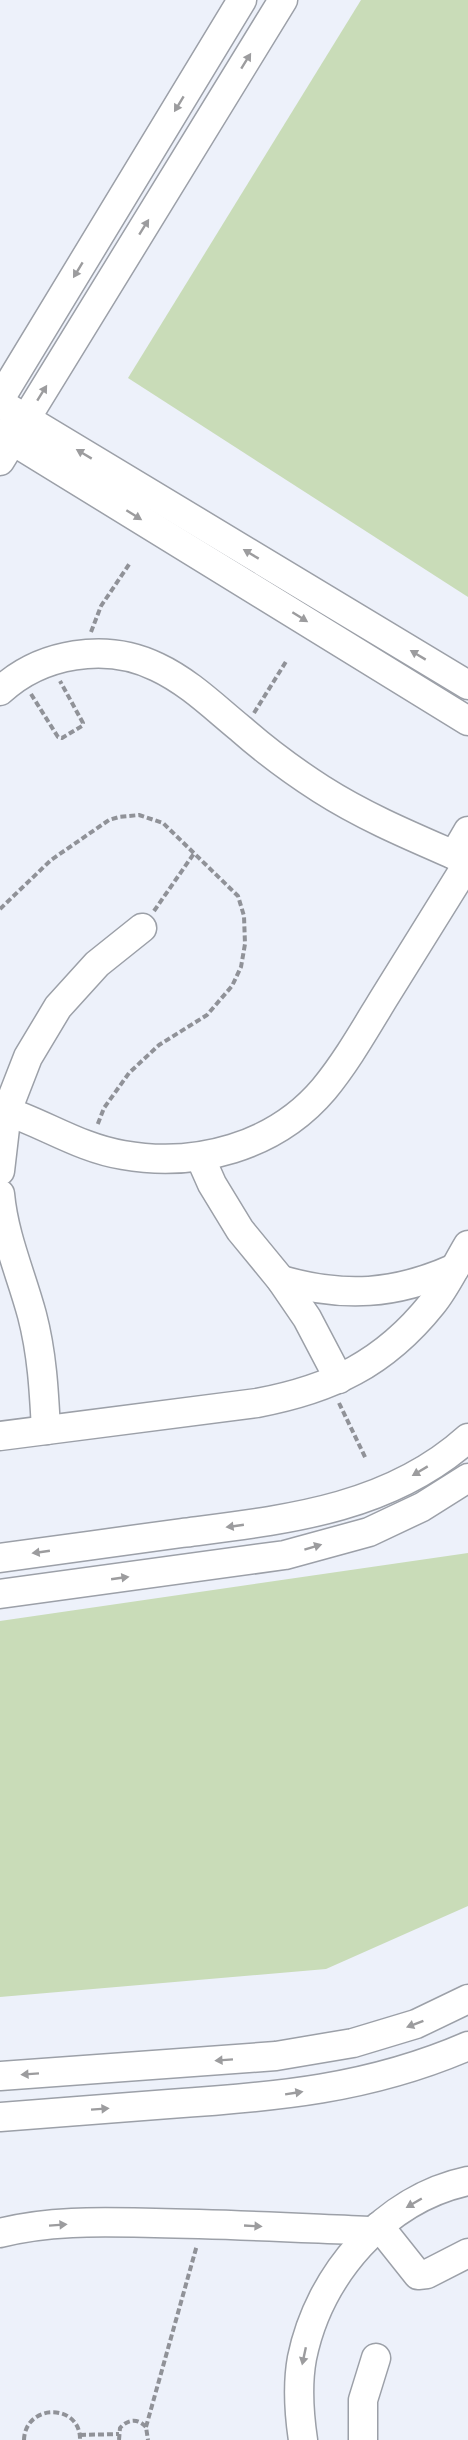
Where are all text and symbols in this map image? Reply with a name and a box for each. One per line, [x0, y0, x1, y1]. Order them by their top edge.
one-way arrow [240, 53, 251, 69]
one-way arrow [174, 96, 185, 112]
one-way arrow [138, 219, 149, 235]
one-way arrow [72, 262, 83, 278]
one-way arrow [36, 385, 47, 401]
one-way arrow [76, 448, 92, 459]
one-way arrow [126, 510, 142, 521]
one-way arrow [243, 549, 259, 560]
one-way arrow [292, 612, 308, 623]
one-way arrow [410, 649, 426, 660]
one-way arrow [412, 1466, 428, 1477]
one-way arrow [225, 1522, 244, 1531]
one-way arrow [304, 1542, 322, 1551]
one-way arrow [32, 1547, 51, 1557]
one-way arrow [111, 1573, 130, 1582]
one-way arrow [406, 2019, 424, 2029]
one-way arrow [215, 2055, 234, 2065]
one-way arrow [20, 2069, 39, 2079]
one-way arrow [285, 2088, 304, 2097]
one-way arrow [91, 2105, 110, 2114]
one-way arrow [405, 2198, 422, 2208]
one-way arrow [48, 2220, 67, 2229]
one-way arrow [243, 2221, 262, 2230]
one-way arrow [298, 2346, 308, 2365]

